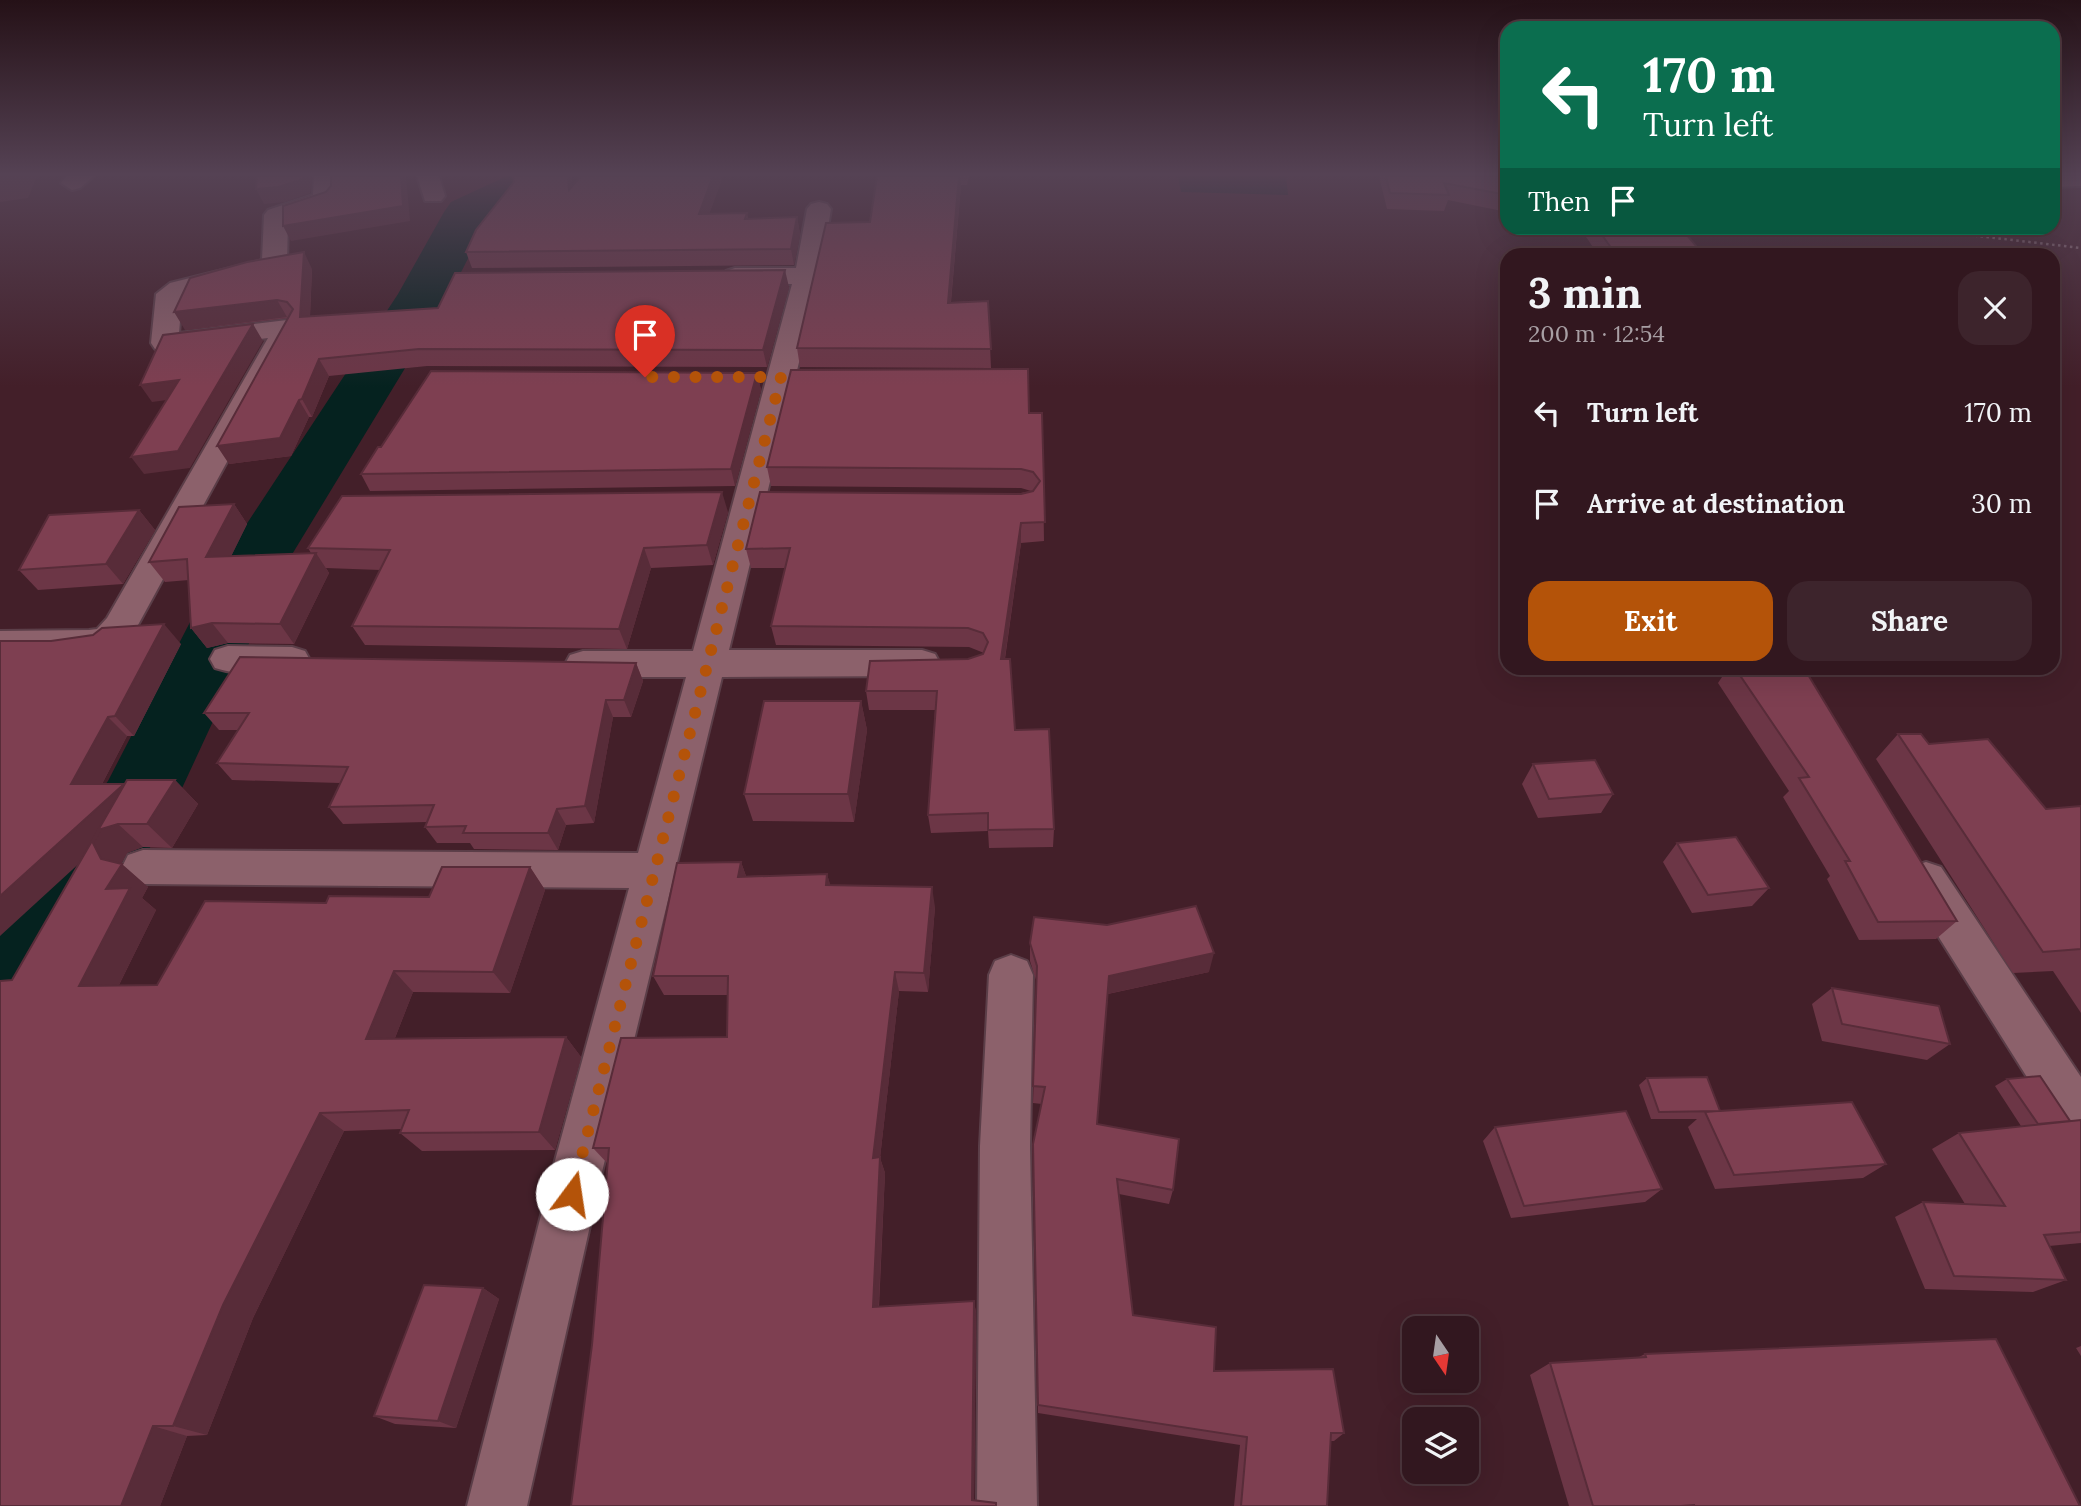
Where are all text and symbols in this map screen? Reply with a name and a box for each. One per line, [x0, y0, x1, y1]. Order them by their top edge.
text: 170 m [1643, 43, 1775, 105]
icon: left [1528, 49, 1619, 140]
text: Turn left [1643, 104, 1773, 145]
icon: arrive [1604, 182, 1642, 220]
text: Then [1528, 185, 1590, 218]
text: 3 min [1528, 266, 1642, 320]
button: close [1958, 271, 2032, 345]
pin [615, 305, 675, 377]
icon: arrive [626, 316, 664, 354]
text: 200 m · 12:54 [1528, 319, 1665, 348]
icon: left [1528, 394, 1566, 432]
text: Turn left [1587, 396, 1698, 429]
text: 170 m [1964, 396, 2032, 429]
icon: arrive [1528, 485, 1566, 523]
text: Arrive at destination [1587, 487, 1845, 520]
text: 30 m [1971, 487, 2032, 520]
button: Exit [1528, 581, 1773, 661]
button: Share [1787, 581, 2032, 661]
position arrow [535, 1157, 609, 1231]
north arrow [1402, 1316, 1479, 1393]
map controls [1402, 1316, 1479, 1484]
button: layers [1402, 1407, 1479, 1484]

